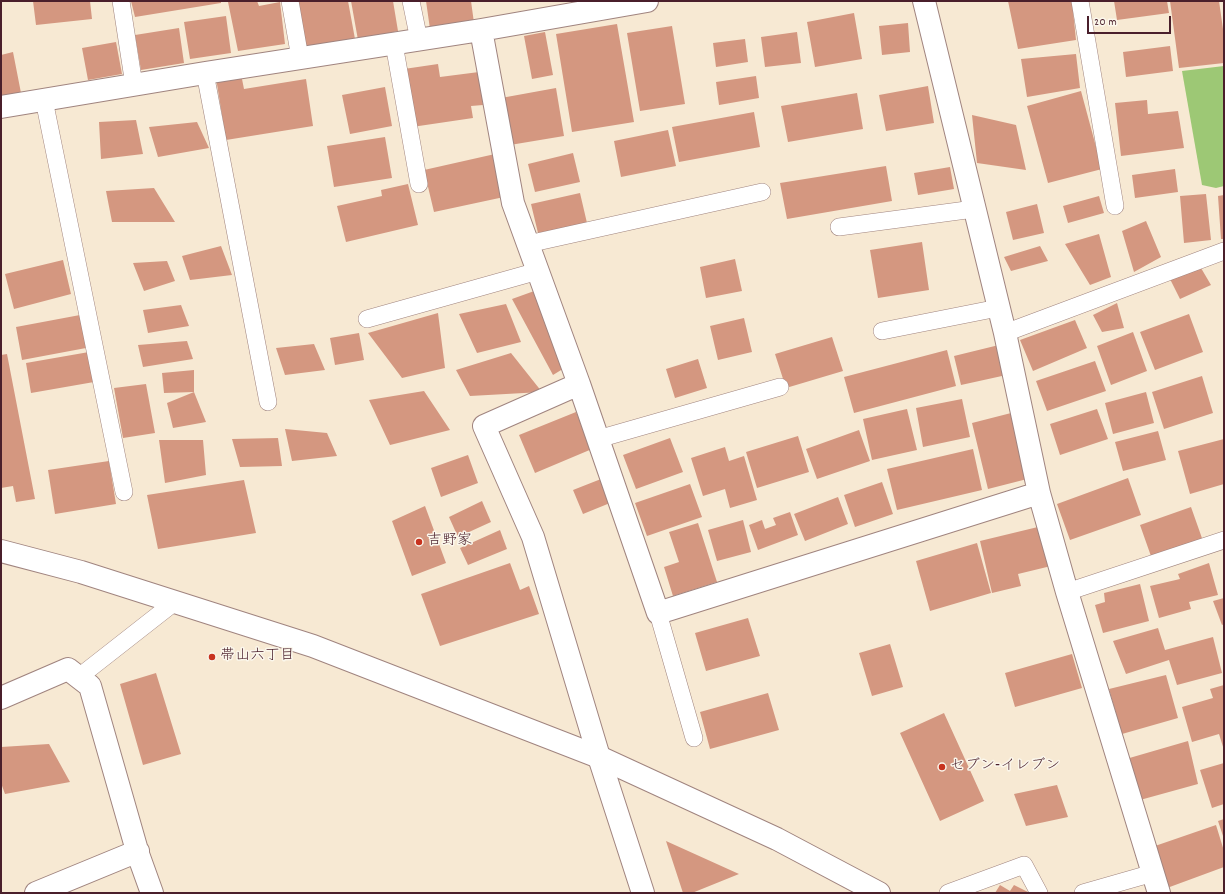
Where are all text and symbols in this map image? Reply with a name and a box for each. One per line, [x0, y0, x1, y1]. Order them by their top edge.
scale bar [1089, 8, 1173, 34]
text: 20 m [1094, 14, 1117, 31]
place label: 吉野家 [427, 533, 472, 551]
marker: 吉野家 [414, 537, 424, 547]
place label: 帯山六丁目 [220, 648, 295, 666]
marker: 帯山六丁目 [207, 652, 217, 662]
place label: セブン-イレブン [950, 758, 1060, 776]
marker: セブン-イレブン [937, 762, 947, 772]

